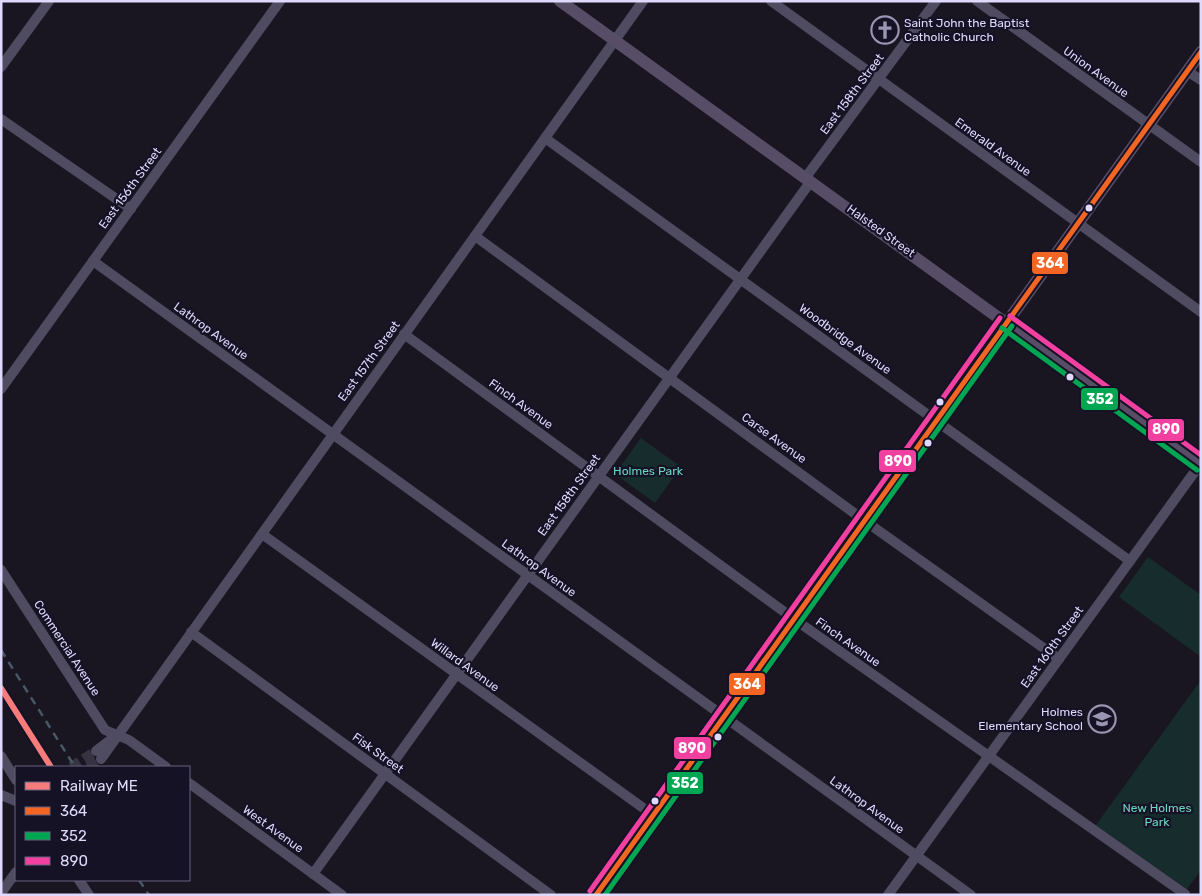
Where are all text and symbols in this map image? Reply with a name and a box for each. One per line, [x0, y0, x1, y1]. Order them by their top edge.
church icon: Saint John the Baptist Catholic Church [870, 15, 900, 45]
place label: Saint John the Baptist Catholic Church [904, 16, 1030, 44]
street label: Union Avenue [1061, 44, 1132, 101]
street label: East 158th Street [817, 51, 887, 137]
street label: Emerald Avenue [952, 115, 1034, 179]
street label: East 156th Street [96, 144, 164, 231]
street label: Halsted Street [844, 202, 918, 260]
unlabelled marker [1084, 203, 1094, 213]
line badge: 364 [1031, 251, 1069, 275]
text: 364 [1036, 255, 1064, 272]
street label: Lathrop Avenue [171, 299, 251, 363]
street label: Woodbridge Avenue [796, 301, 894, 377]
street label: East 157th Street [335, 318, 403, 404]
unlabelled marker [1065, 372, 1075, 382]
street label: Finch Avenue [486, 376, 556, 432]
line badge: 352 [1080, 387, 1119, 411]
text: 352 [1086, 391, 1114, 408]
unlabelled marker [935, 397, 945, 407]
street label: Carse Avenue [739, 410, 809, 466]
line badge: 890 [1147, 418, 1185, 442]
text: 890 [1152, 421, 1180, 438]
unlabelled marker [923, 438, 933, 448]
line badge: 890 [878, 449, 917, 473]
street label: East 158th Street [535, 451, 603, 538]
text: 890 [884, 453, 912, 470]
park label: Holmes Park [613, 464, 684, 478]
street label: Lathrop Avenue [499, 536, 579, 600]
street label: Commercial Avenue [31, 598, 103, 699]
street label: East 160th Street [1018, 603, 1086, 690]
street label: Finch Avenue [813, 615, 883, 670]
street label: Willard Avenue [428, 635, 502, 695]
line badge: 364 [728, 672, 766, 696]
text: 364 [733, 676, 761, 693]
school or university icon: Holmes Elementary School [1087, 704, 1117, 734]
place label: Holmes Elementary School [978, 705, 1083, 733]
street label: Fisk Street [350, 730, 407, 776]
unlabelled marker [713, 732, 723, 742]
line badge: 890 [673, 736, 712, 760]
text: 890 [678, 740, 706, 757]
legend [15, 766, 190, 881]
line badge: 352 [666, 771, 704, 795]
street label: Lathrop Avenue [827, 773, 907, 837]
text: 352 [671, 775, 699, 792]
text: Railway ME [60, 777, 138, 795]
unlabelled marker [650, 796, 660, 806]
park label: New Holmes Park [1122, 801, 1192, 829]
text: 364 [60, 802, 87, 820]
street label: West Avenue [240, 802, 306, 856]
text: 352 [60, 827, 87, 845]
text: 890 [60, 852, 88, 870]

